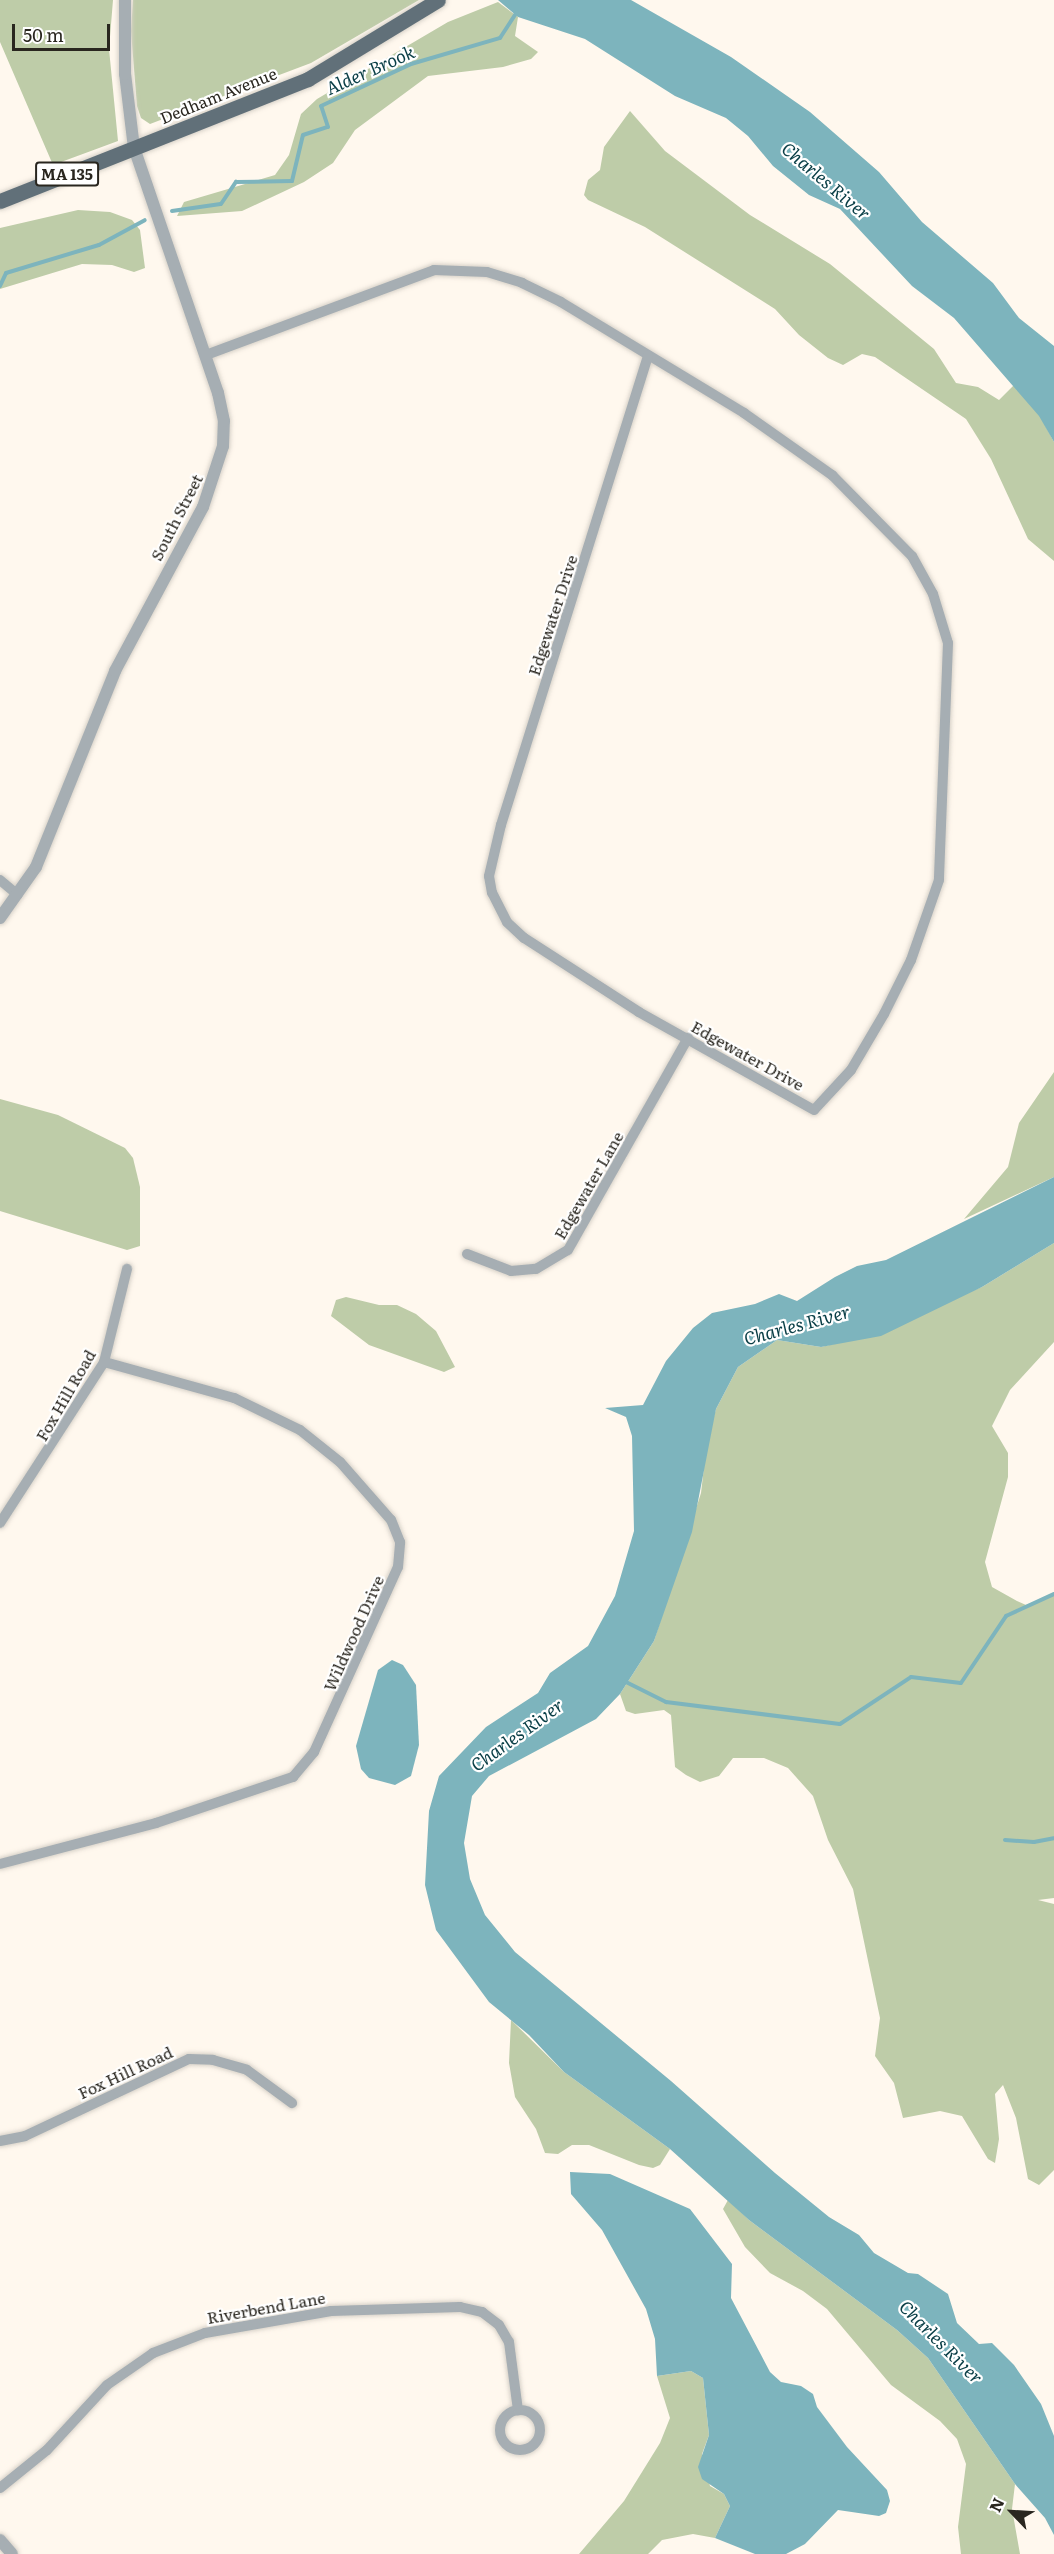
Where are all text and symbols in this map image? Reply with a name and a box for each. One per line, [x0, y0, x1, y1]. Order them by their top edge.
scale bar [15, 12, 112, 50]
text: 50 m [23, 21, 64, 48]
water label: Alder Brook [322, 41, 418, 99]
street label: Dedham Avenue [157, 63, 279, 127]
water label: Charles River [777, 138, 875, 224]
road number: MA 135 [34, 162, 100, 186]
street label: South Street [146, 471, 206, 563]
street label: Edgewater Drive [523, 552, 581, 678]
street label: Edgewater Drive [688, 1016, 808, 1094]
street label: Edgewater Lane [549, 1128, 627, 1242]
water label: Charles River [742, 1300, 852, 1350]
street label: Fox Hill Road [31, 1346, 99, 1444]
street label: Wildwood Drive [319, 1572, 387, 1694]
water label: Charles River [467, 1694, 567, 1776]
street label: Fox Hill Road [75, 2042, 175, 2102]
street label: Riverbend Lane [205, 2287, 327, 2327]
water label: Charles River [895, 2296, 987, 2388]
north arrow [982, 2482, 1042, 2542]
text: N [982, 2493, 1009, 2516]

